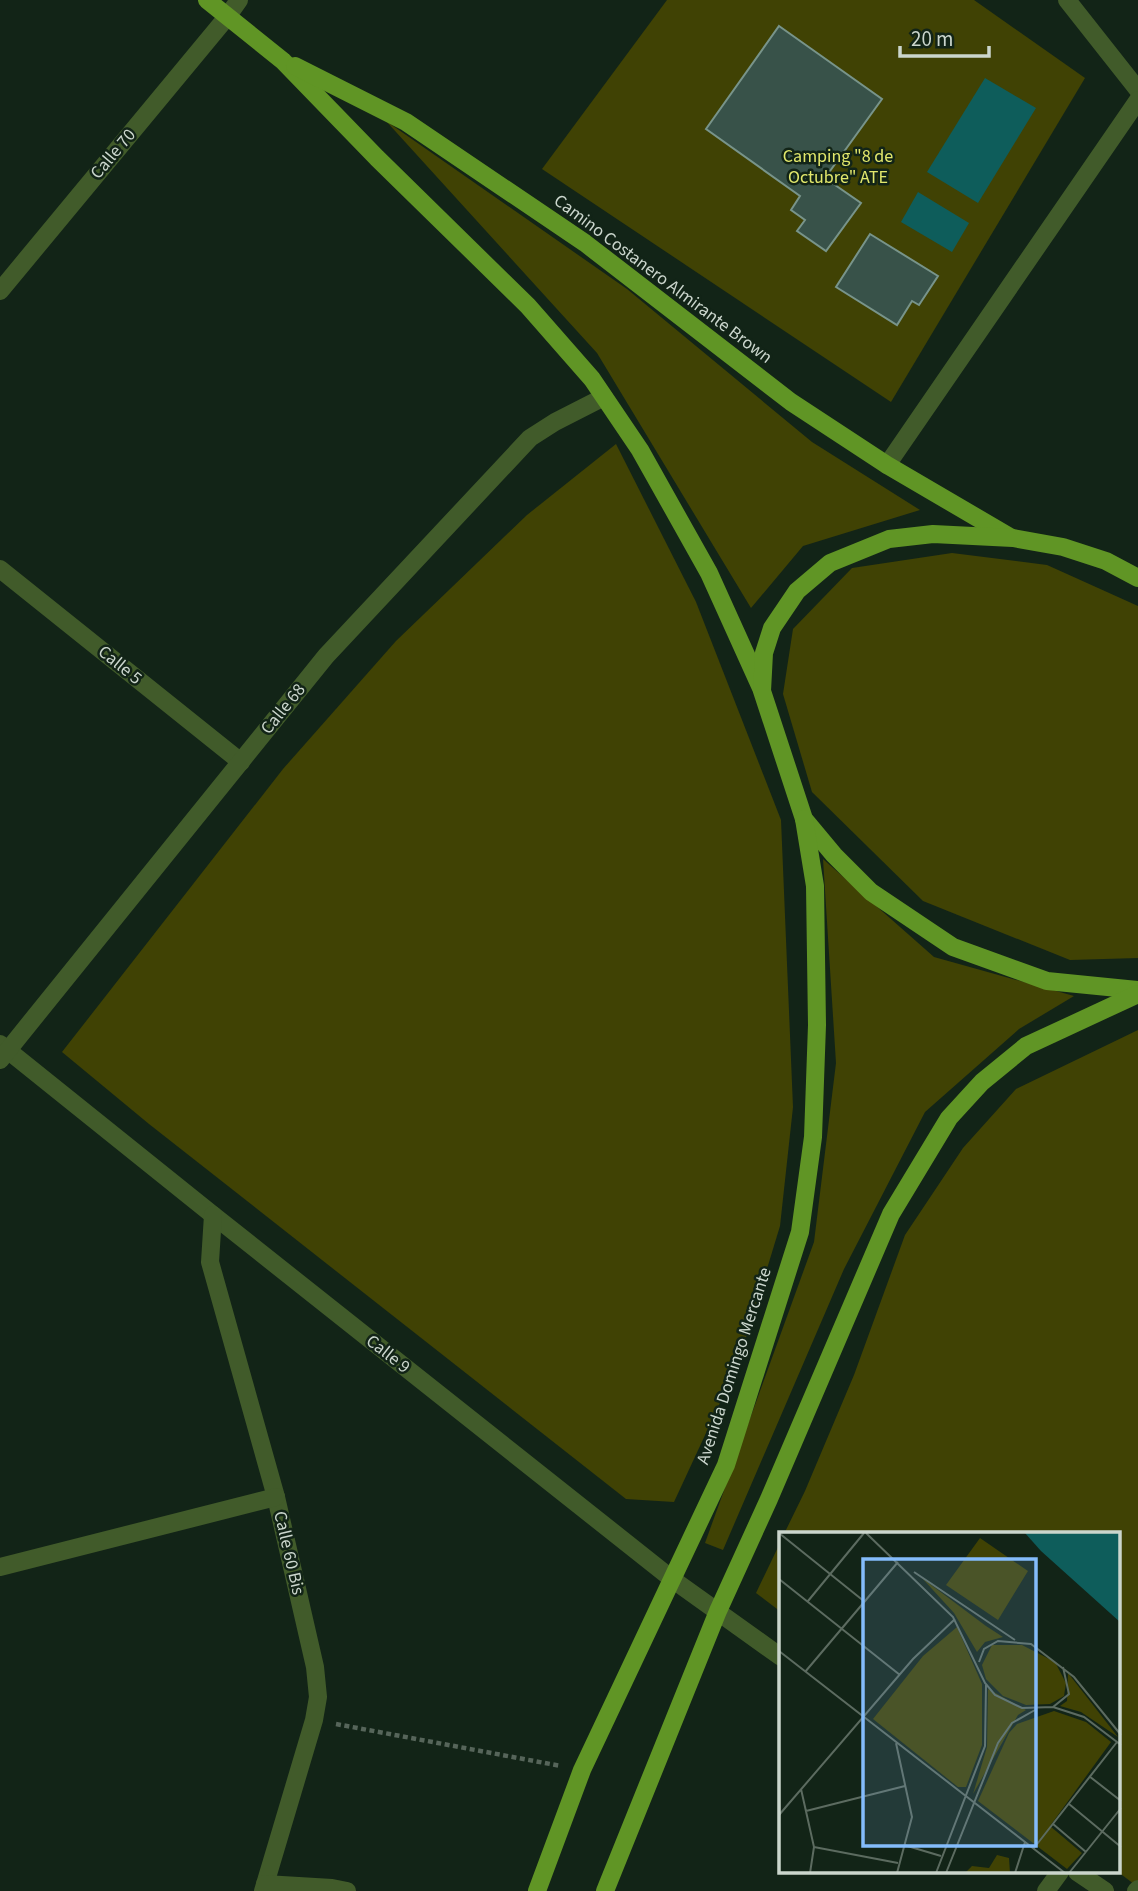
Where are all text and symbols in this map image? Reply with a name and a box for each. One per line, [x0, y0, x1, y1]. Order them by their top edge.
scale bar [900, 14, 989, 58]
text: 20 m [911, 24, 953, 54]
street label: Calle 70 [84, 123, 142, 185]
park label: Camping "8 de Octubre" ATE [783, 144, 893, 190]
street label: Camino Costanero Almirante Brown [548, 188, 778, 370]
street label: Calle 5 [93, 640, 147, 690]
street label: Calle 68 [255, 678, 311, 740]
street label: Avenida Domingo Mercante [690, 1264, 778, 1468]
street label: Calle 9 [361, 1329, 415, 1379]
street label: Calle 60 Bis [267, 1509, 311, 1597]
inset map [779, 1532, 1120, 1874]

